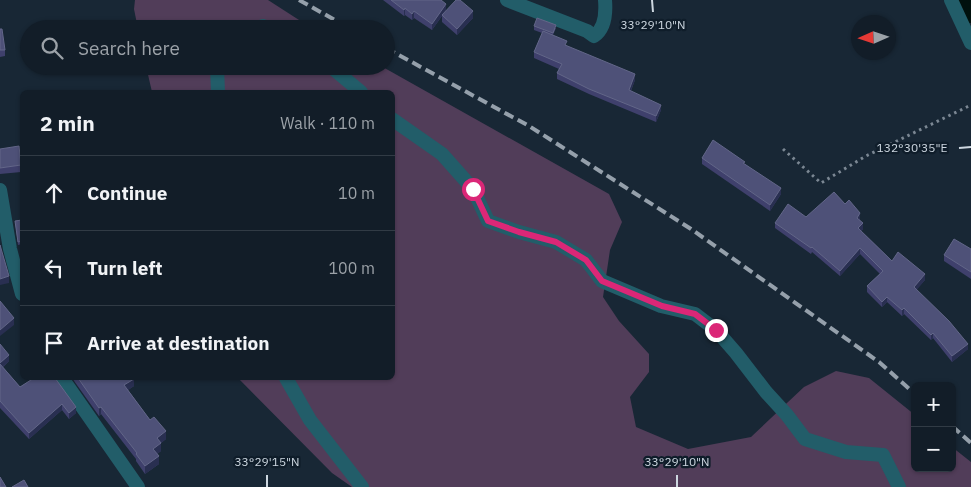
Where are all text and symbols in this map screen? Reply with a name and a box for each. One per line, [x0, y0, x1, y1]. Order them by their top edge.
north arrow [851, 15, 896, 60]
text: 33°29'10"N [620, 17, 686, 32]
search box [20, 20, 395, 75]
icon: search [38, 34, 66, 62]
text: Search here [78, 36, 180, 60]
text: 2 min [40, 109, 95, 137]
text: Walk · 110 m [280, 113, 375, 133]
text: 132°30'35"E [877, 140, 947, 155]
route start [462, 178, 485, 201]
icon: ahead [40, 179, 68, 207]
text: Continue [87, 181, 167, 205]
text: 10 m [338, 183, 375, 203]
icon: left [40, 254, 68, 282]
text: Turn left [87, 256, 163, 280]
text: 100 m [328, 258, 375, 278]
route end [705, 319, 728, 342]
icon: arrive [40, 329, 68, 357]
text: Arrive at destination [87, 331, 270, 355]
map controls [911, 382, 956, 472]
button: + [911, 382, 956, 427]
button: − [911, 427, 956, 472]
text: 33°29'15"N [234, 454, 300, 469]
text: 33°29'10"N [644, 454, 710, 469]

